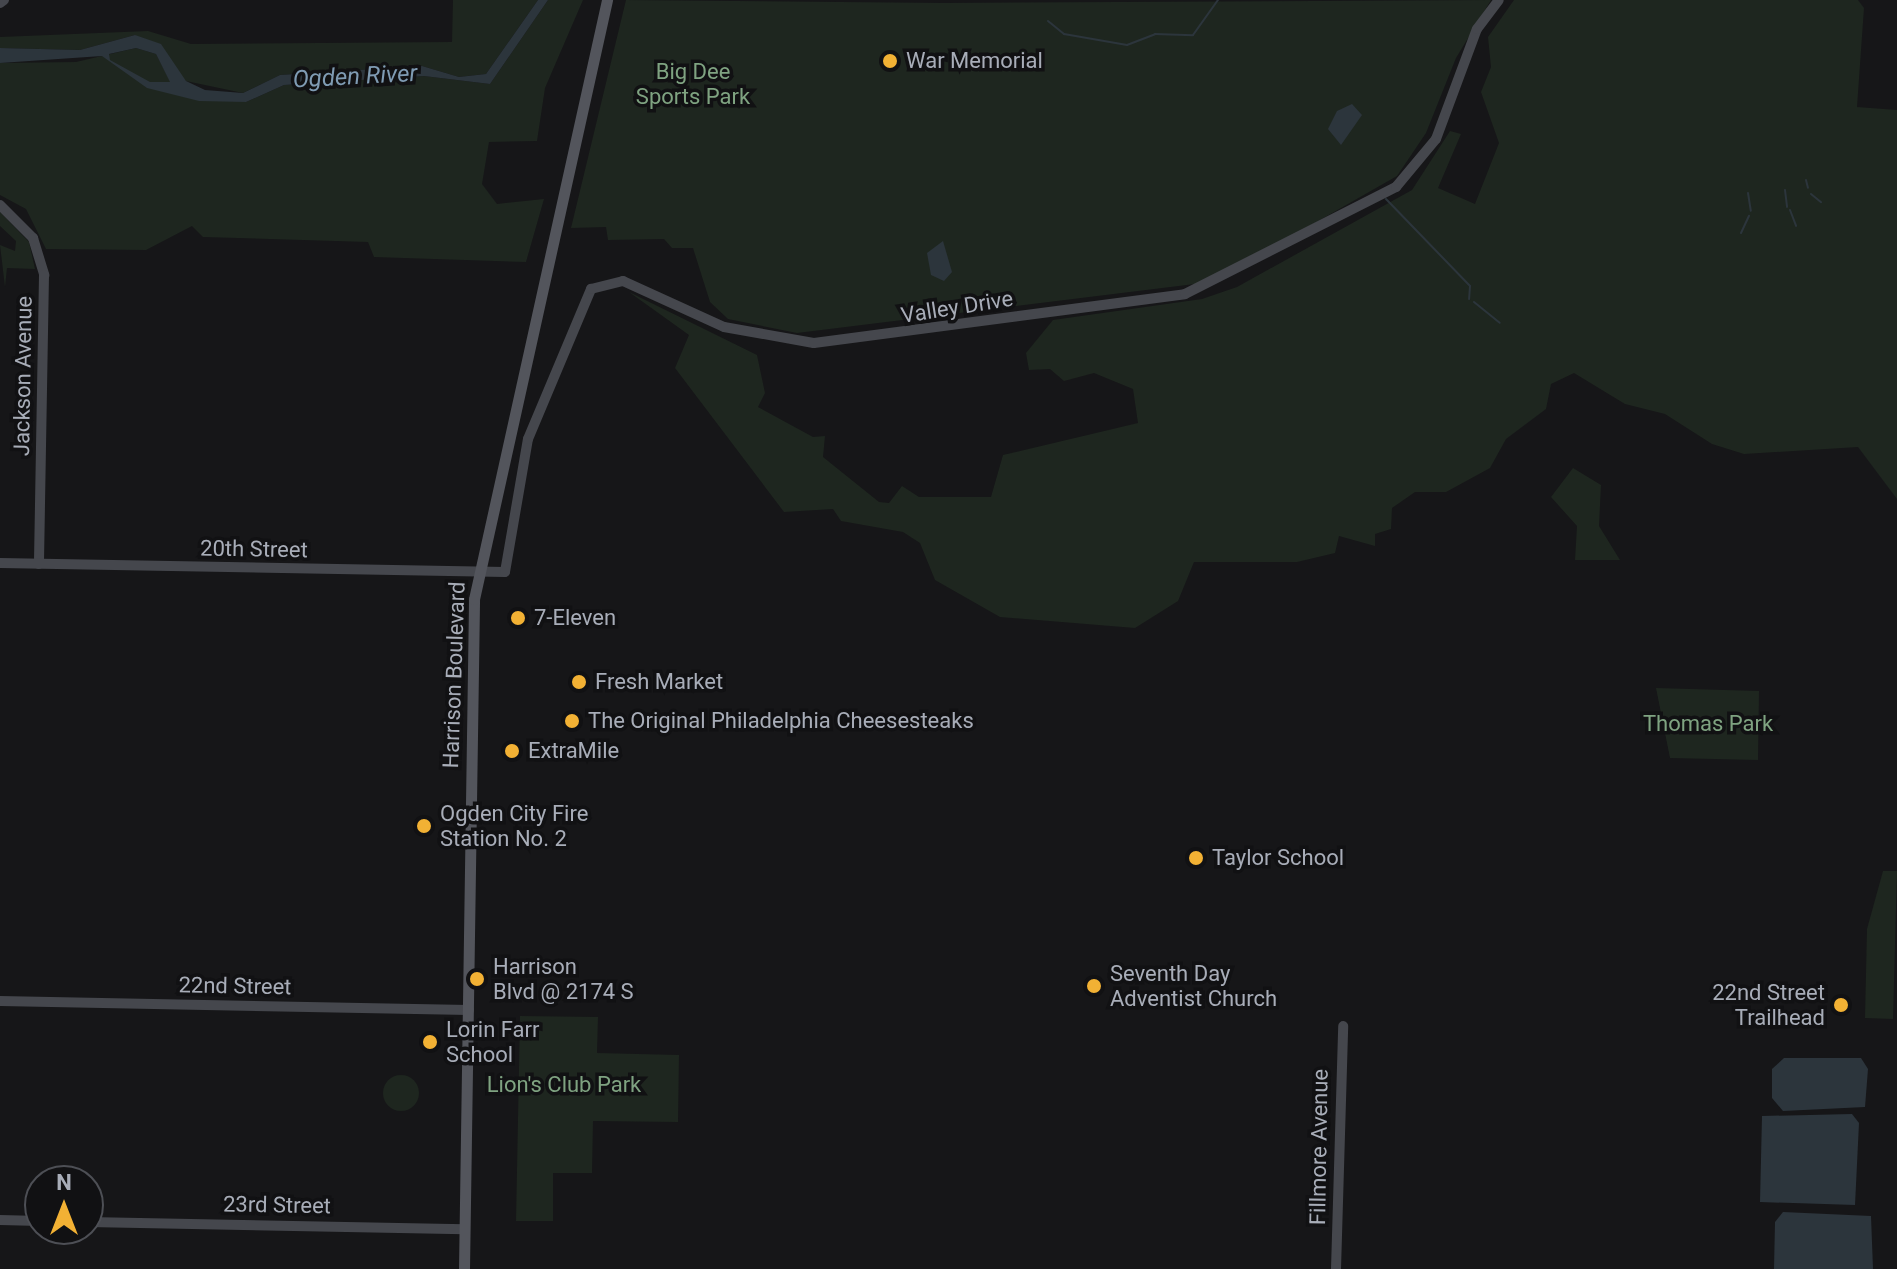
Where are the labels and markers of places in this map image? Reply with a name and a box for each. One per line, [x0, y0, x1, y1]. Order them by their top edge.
place label: War Memorial [906, 48, 1043, 74]
marker: War Memorial [881, 52, 899, 70]
place label: 7-Eleven [534, 605, 616, 631]
marker: 7-Eleven [509, 609, 527, 627]
place label: Fresh Market [595, 669, 723, 695]
marker: Fresh Market [570, 673, 588, 691]
place label: The Original Philadelphia Cheesesteaks [588, 708, 974, 734]
marker: The Original Philadelphia Cheesesteaks [563, 712, 581, 730]
place label: ExtraMile [528, 738, 619, 764]
marker: ExtraMile [503, 742, 521, 760]
place label: Ogden City Fire Station No. 2 [440, 800, 588, 852]
marker: Ogden City Fire Station No. 2 [415, 817, 433, 835]
place label: Taylor School [1212, 845, 1344, 871]
marker: Taylor School [1187, 849, 1205, 867]
place label: Harrison Blvd @ 2174 S [493, 953, 634, 1004]
place label: Seventh Day Adventist Church [1110, 960, 1277, 1012]
marker: Harrison Blvd @ 2174 S [468, 970, 486, 988]
marker: Seventh Day Adventist Church [1085, 977, 1103, 995]
place label: 22nd Street Trailhead [1712, 979, 1825, 1030]
marker: 22nd Street Trailhead [1832, 996, 1850, 1014]
place label: Lorin Farr School [446, 1016, 539, 1068]
marker: Lorin Farr School [421, 1033, 439, 1051]

